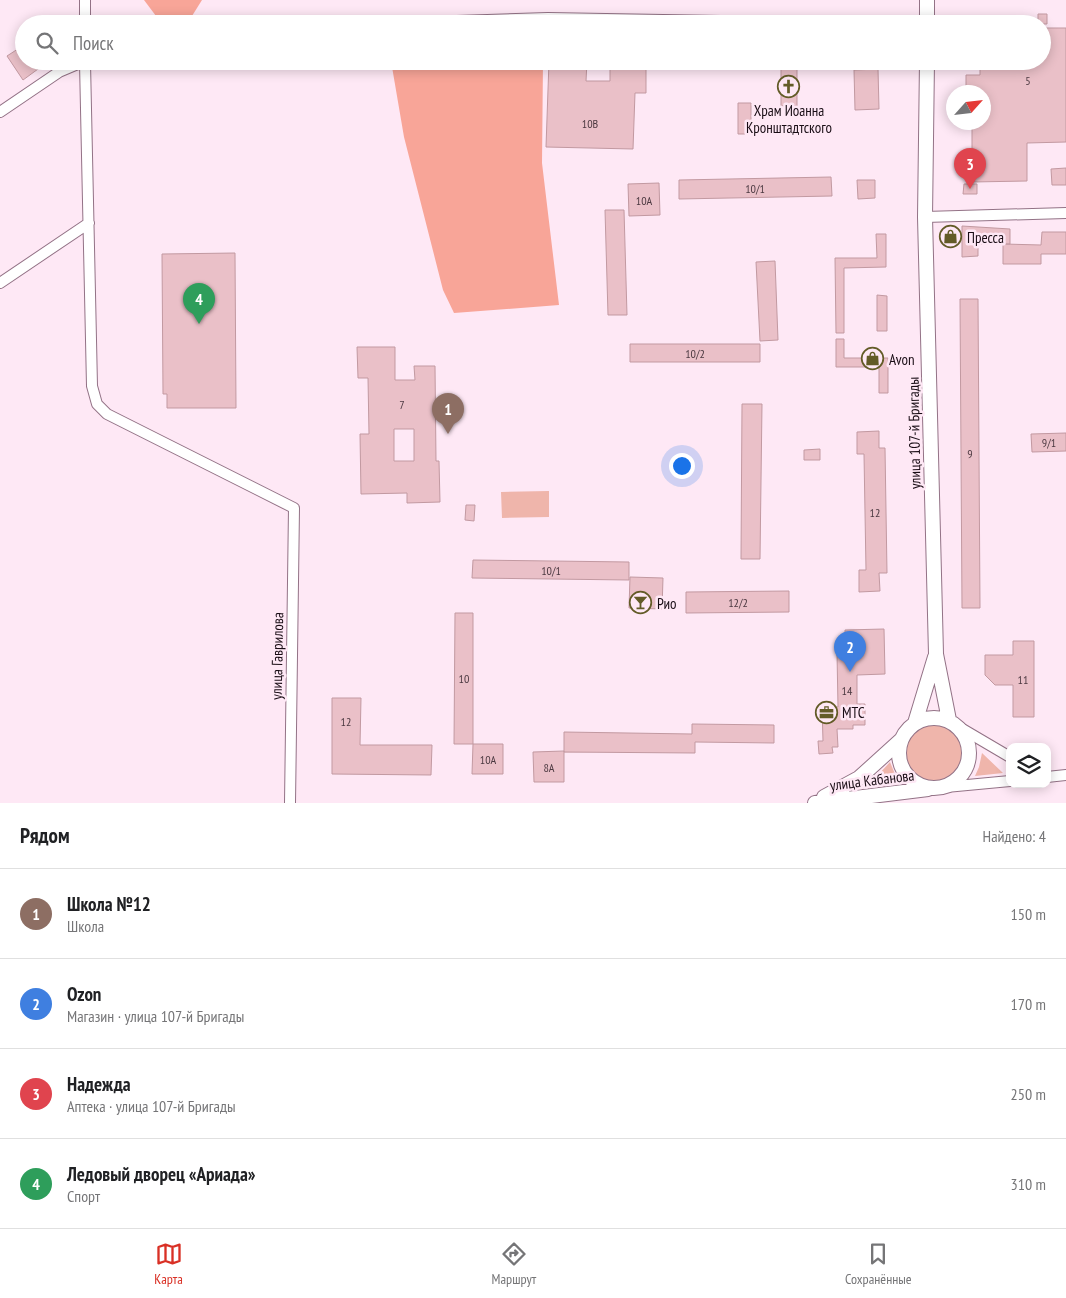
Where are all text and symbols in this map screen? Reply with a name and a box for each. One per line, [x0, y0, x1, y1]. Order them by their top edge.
search box [15, 15, 1051, 70]
icon: search [33, 29, 61, 57]
text: Поиск [73, 31, 114, 55]
house number: 5 [1025, 73, 1031, 88]
church icon: Храм Иоанна Кронштадтского [777, 75, 801, 99]
north arrow [946, 85, 991, 130]
place label: Храм Иоанна Кронштадтского [746, 101, 832, 137]
house number: 10В [582, 116, 599, 131]
pin: 3 [954, 148, 986, 189]
house number: 10/1 [745, 181, 765, 196]
house number: 10А [636, 193, 653, 208]
shop icon: Пресса [939, 225, 963, 249]
place label: Пресса [967, 228, 1004, 247]
pin: 4 [183, 283, 215, 324]
house number: 10/2 [685, 346, 705, 361]
shop icon: Avon [861, 347, 885, 371]
place label: Avon [889, 350, 915, 369]
street label: улица 107-й Бригады [904, 377, 924, 489]
pin: 1 [432, 393, 464, 434]
house number: 7 [399, 397, 405, 412]
house number: 9/1 [1042, 435, 1056, 450]
house number: 9 [967, 446, 973, 461]
your location [669, 453, 695, 479]
house number: 12 [870, 505, 880, 520]
house number: 10/1 [541, 563, 561, 578]
bar icon: Рио [629, 591, 653, 615]
place label: Рио [657, 594, 676, 613]
house number: 12/2 [728, 595, 748, 610]
street label: улица Гаврилова [267, 612, 287, 700]
pin: 2 [834, 631, 866, 672]
house number: 10 [459, 671, 469, 686]
house number: 11 [1018, 672, 1028, 687]
house number: 14 [842, 683, 853, 698]
office icon: МТС [814, 700, 838, 724]
place label: МТС [842, 703, 865, 722]
house number: 12 [341, 714, 351, 729]
map controls [1006, 743, 1051, 788]
button: layers [1006, 743, 1051, 788]
house number: 10А [480, 752, 497, 767]
house number: 8А [543, 760, 555, 775]
street label: улица Кабанова [829, 765, 915, 795]
text: Рядом [20, 822, 70, 849]
text: Найдено: 4 [983, 826, 1046, 846]
text: Школа №12 [67, 892, 151, 916]
text: 1 [32, 904, 40, 924]
text: 150 m [1011, 904, 1046, 924]
text: Школа [67, 916, 104, 936]
text: Ozon [67, 982, 101, 1006]
text: 2 [32, 994, 40, 1014]
text: 170 m [1011, 994, 1046, 1014]
text: Магазин · улица 107-й Бригады [67, 1006, 244, 1026]
text: Надежда [67, 1072, 131, 1096]
text: 3 [32, 1084, 40, 1104]
text: 250 m [1011, 1084, 1046, 1104]
text: Аптека · улица 107-й Бригады [67, 1096, 236, 1116]
text: Ледовый дворец «Ариада» [67, 1162, 255, 1186]
text: 4 [32, 1174, 40, 1194]
text: 310 m [1011, 1174, 1046, 1194]
text: Спорт [67, 1186, 100, 1206]
tab: Карта [154, 1240, 183, 1288]
tab: Маршрут [492, 1240, 536, 1288]
tab: Сохранённые [845, 1240, 912, 1288]

